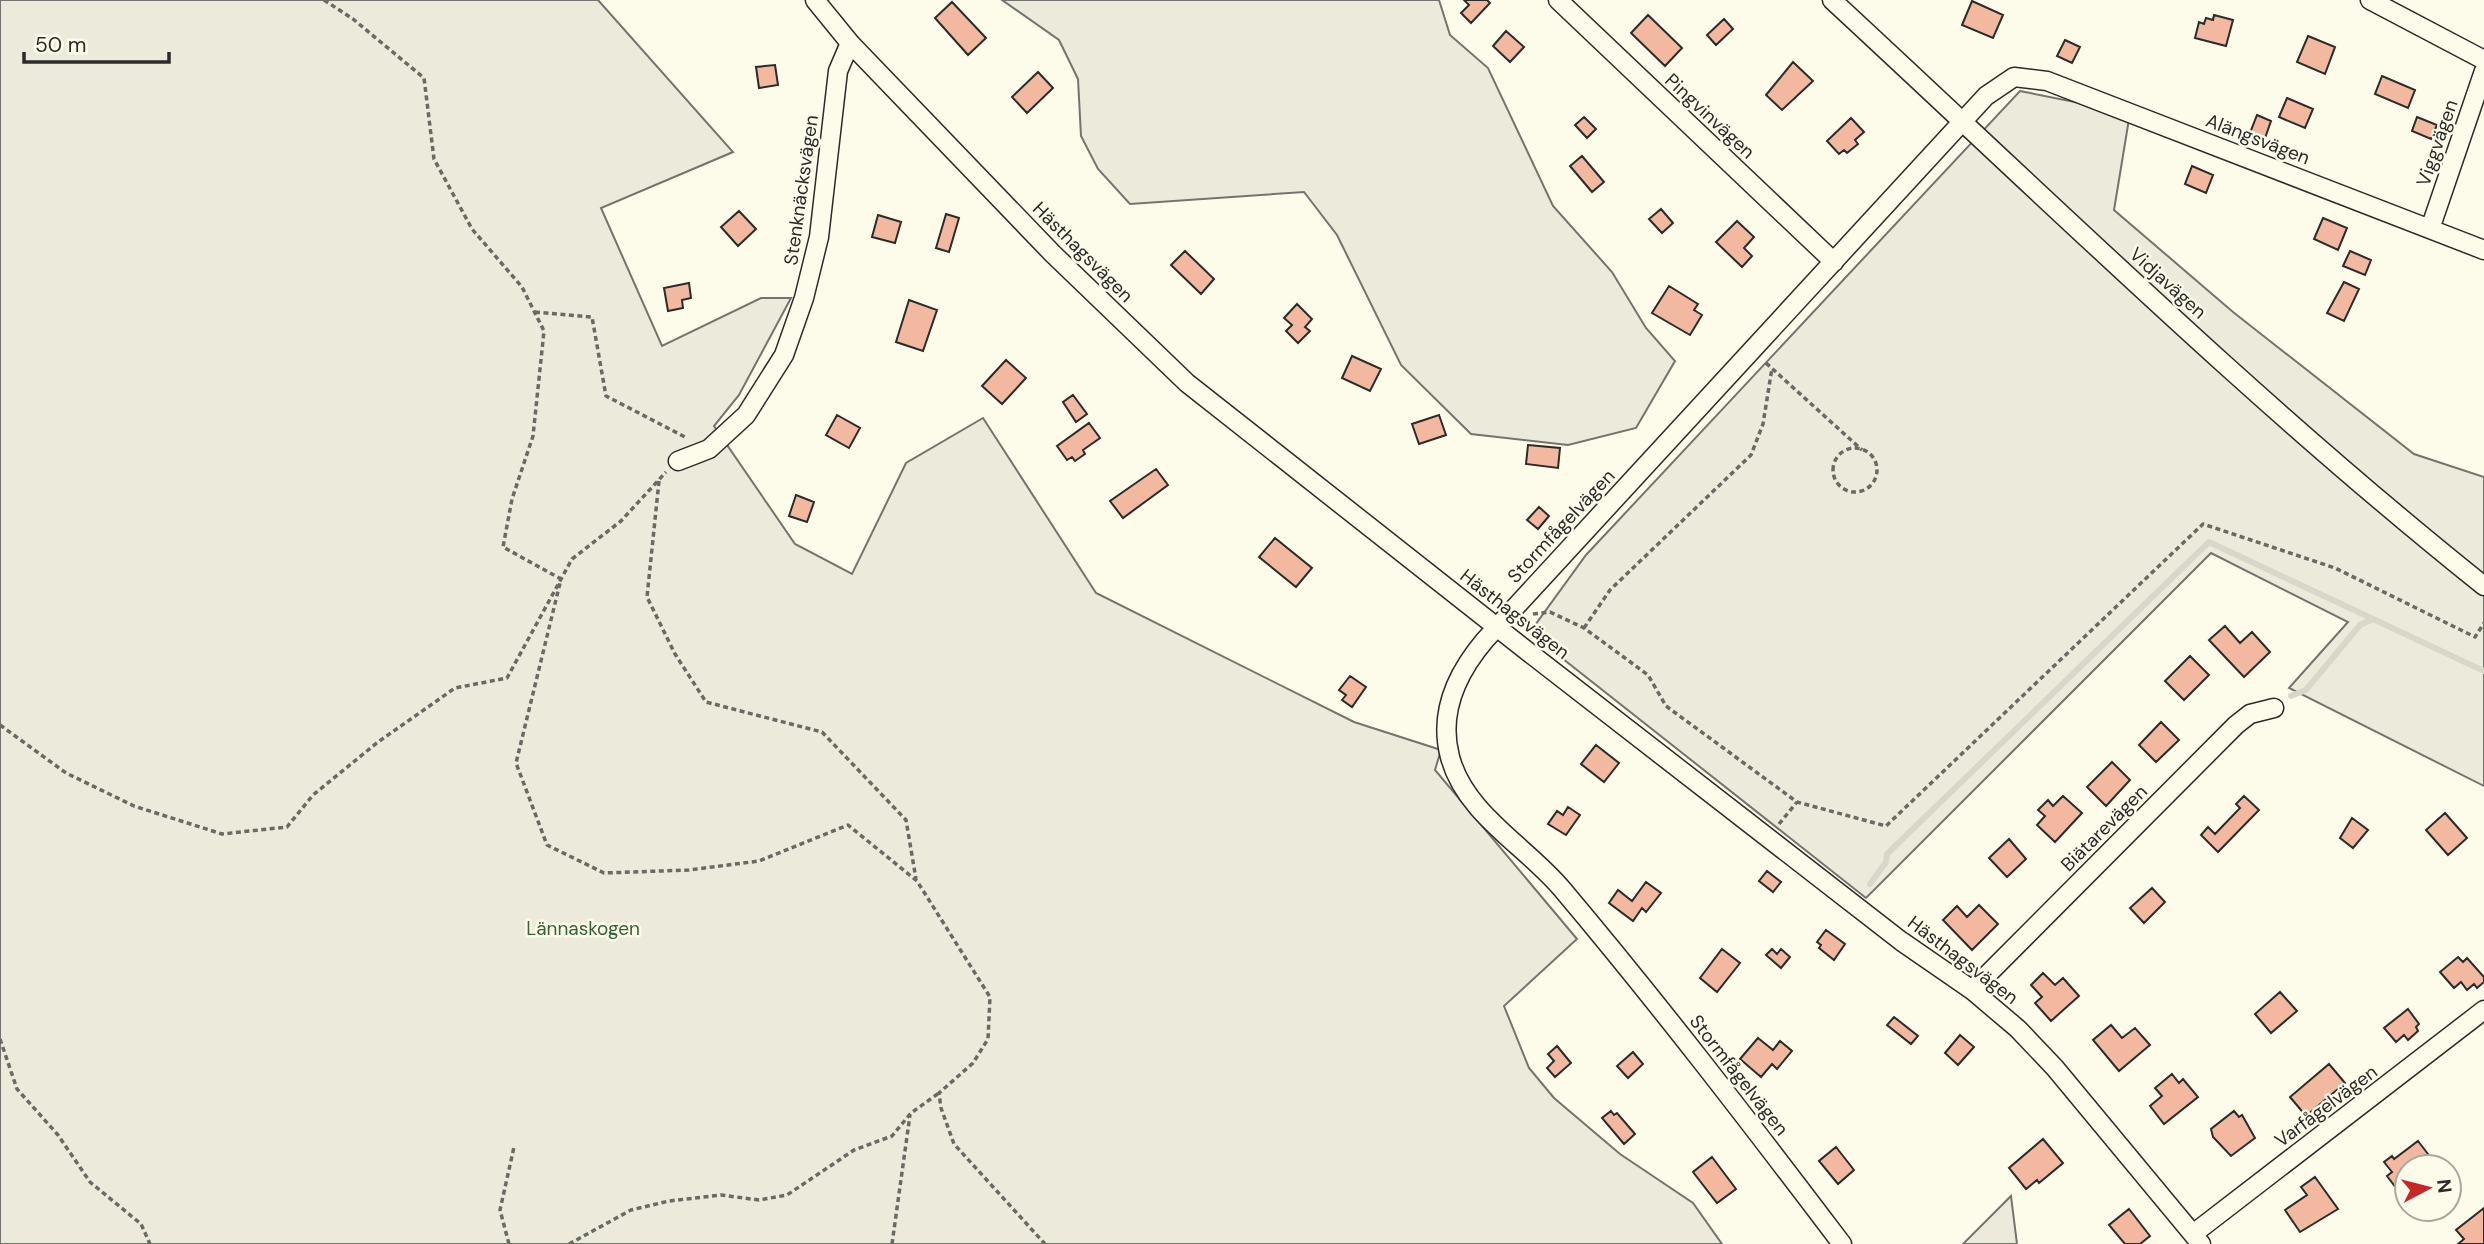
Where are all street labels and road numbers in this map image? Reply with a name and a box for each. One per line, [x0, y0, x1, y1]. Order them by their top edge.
street label: Pingvinvägen [1660, 68, 1760, 164]
street label: Viggvägen [2410, 96, 2464, 190]
street label: Alängsvägen [2202, 108, 2314, 170]
street label: Stenknäcksvägen [778, 113, 824, 267]
street label: Hästhagsvägen [1027, 196, 1139, 308]
street label: Vidjavägen [2124, 242, 2212, 324]
street label: Stormfågelvägen [1502, 464, 1620, 588]
street label: Hästhagsvägen [1455, 563, 1575, 665]
street label: Biätarevägen [2055, 779, 2153, 877]
street label: Hästhagsvägen [1903, 910, 2023, 1010]
street label: Stormfågelvägen [1684, 1009, 1794, 1141]
street label: Varfågelvägen [2270, 1059, 2382, 1153]

